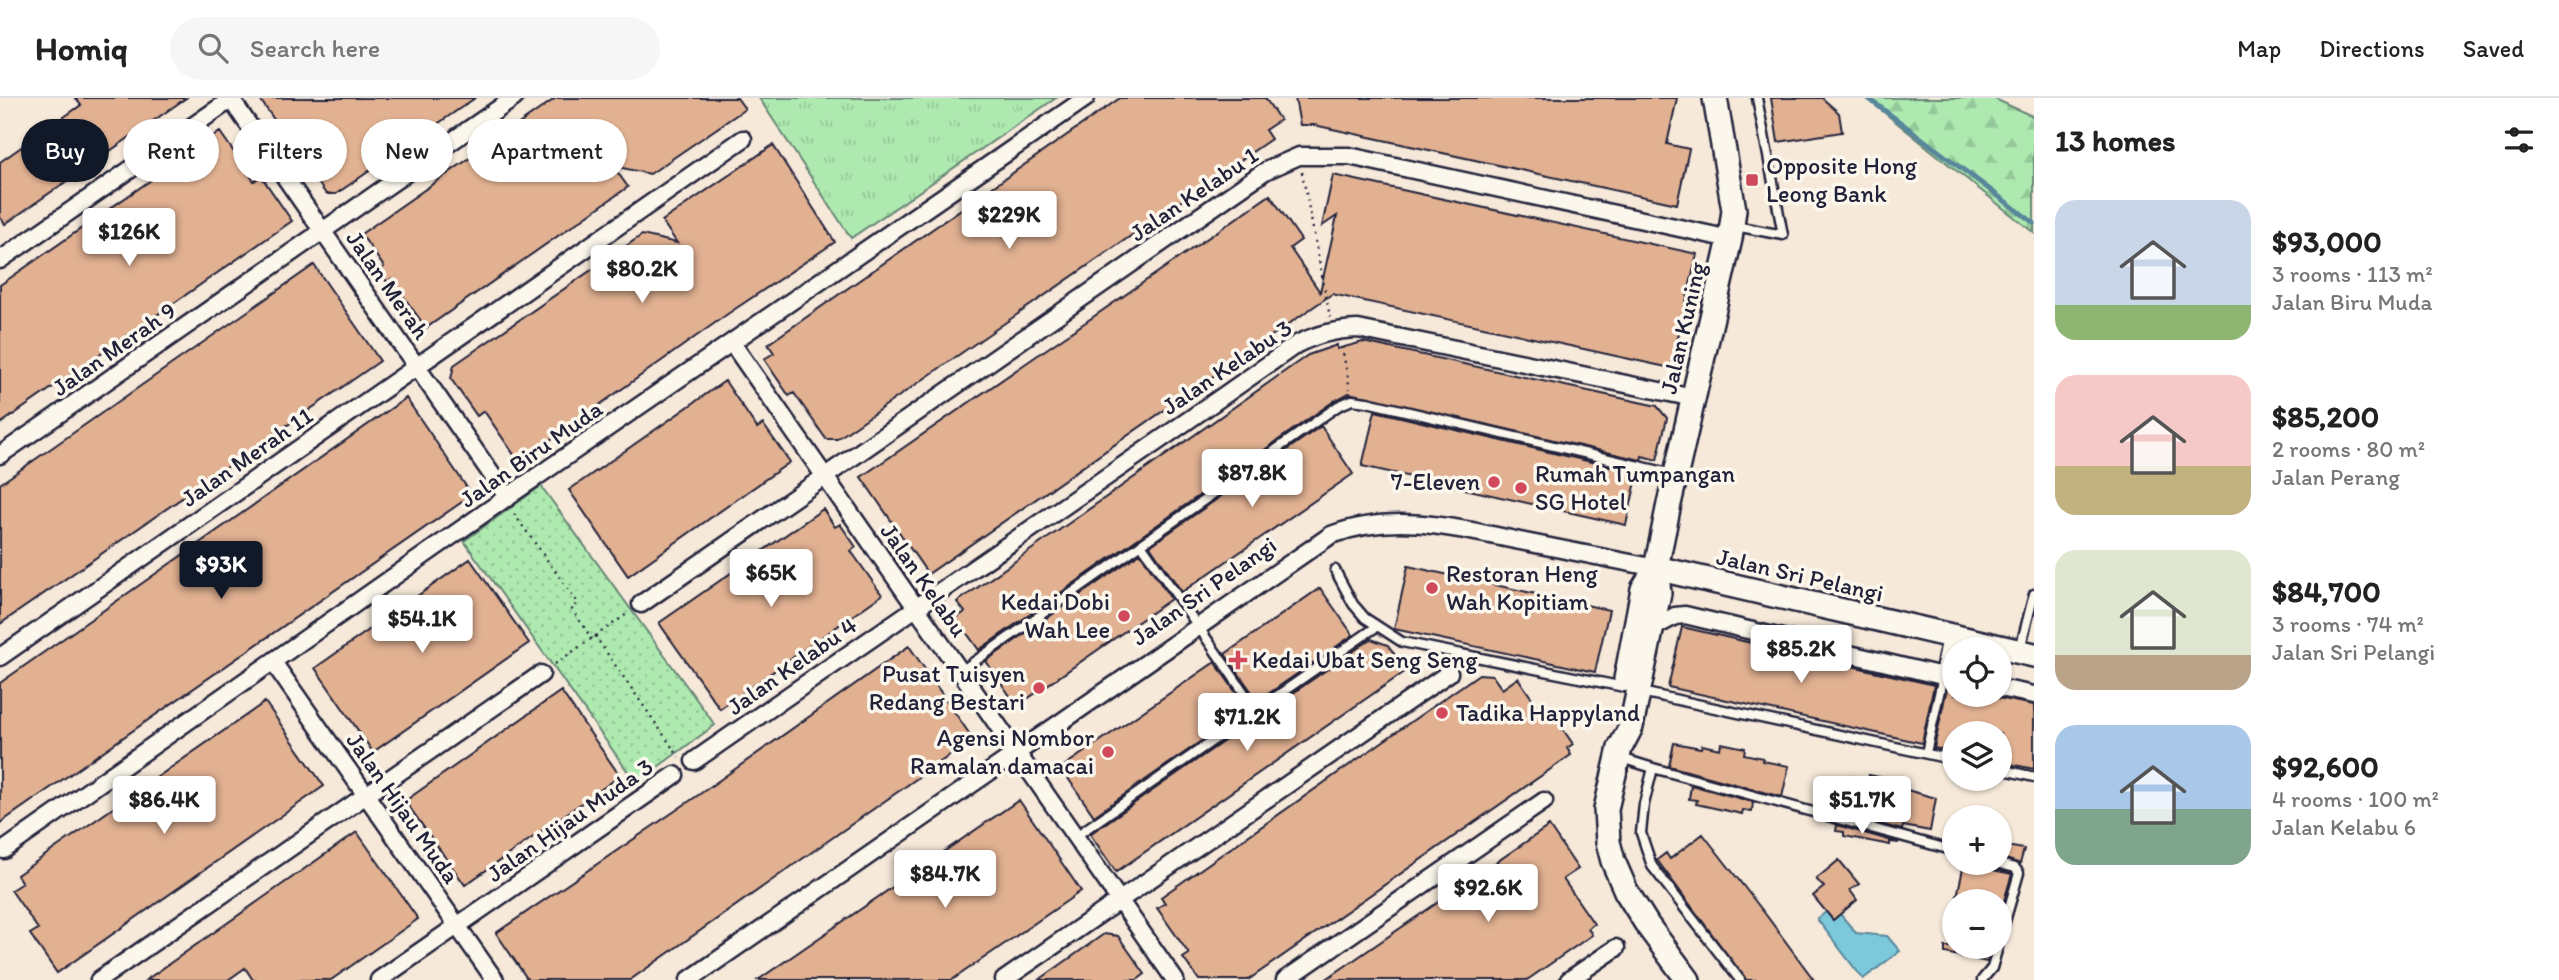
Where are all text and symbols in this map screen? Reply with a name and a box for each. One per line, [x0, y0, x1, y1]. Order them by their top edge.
search box [170, 17, 660, 80]
text: Homiq [35, 29, 128, 68]
icon: search [194, 29, 232, 67]
text: Search here [250, 32, 380, 64]
text: Map [2237, 34, 2281, 63]
text: Directions [2319, 34, 2425, 63]
text: Saved [2463, 34, 2524, 63]
chip: Buy [21, 119, 109, 182]
chip: Rent [123, 119, 219, 182]
chip: Filters [233, 119, 347, 182]
chip: New [361, 119, 453, 182]
chip: Apartment [467, 119, 627, 182]
icon: filters [2500, 121, 2538, 159]
text: 13 homes [2055, 122, 2175, 159]
street label: Jalan Kelabu 1 [1124, 140, 1263, 247]
place label: Opposite Hong Leong Bank [1766, 151, 1918, 208]
marker: Opposite Hong Leong Bank [1744, 172, 1760, 188]
pin: $229K [960, 192, 1058, 251]
text: $229K [978, 200, 1040, 228]
pin: $126K [80, 208, 178, 268]
text: $126K [98, 217, 160, 245]
text: $93,000 [2272, 223, 2382, 260]
street label: Jalan Merah [340, 225, 437, 345]
icon: home [2111, 228, 2195, 312]
pin: $80.2K [585, 246, 699, 305]
text: $80.2K [607, 254, 677, 282]
street label: Jalan Kuning [1653, 258, 1712, 397]
text: 3 rooms · 113 m² [2272, 260, 2433, 288]
text: Jalan Biru Muda [2272, 288, 2433, 316]
street label: Jalan Merah 9 [46, 295, 181, 402]
street label: Jalan Kelabu 3 [1156, 312, 1297, 421]
street label: Jalan Biru Muda [454, 393, 608, 514]
text: $85,200 [2272, 398, 2379, 435]
street label: Jalan Merah 11 [175, 401, 318, 513]
icon: home [2111, 403, 2195, 487]
text: 2 rooms · 80 m² [2272, 435, 2425, 463]
pin: $87.8K [1195, 450, 1309, 509]
text: $87.8K [1218, 458, 1286, 486]
place label: Rumah Tumpangan SG Hotel [1535, 459, 1736, 516]
text: Jalan Perang [2272, 463, 2400, 491]
place label: 7-Eleven [1391, 467, 1480, 496]
marker: 7-Eleven [1486, 474, 1502, 490]
marker: Rumah Tumpangan SG Hotel [1513, 480, 1529, 496]
street label: Jalan Kelabu [875, 517, 974, 642]
street label: Jalan Sri Pelangi [1126, 530, 1282, 651]
street label: Jalan Sri Pelangi [1714, 541, 1886, 608]
pin: $93K [180, 542, 262, 601]
text: $93K [196, 550, 246, 578]
pin: $65K [730, 550, 812, 609]
text: $65K [746, 558, 796, 586]
place label: Restoran Heng Wah Kopitiam [1446, 559, 1598, 616]
text: $84,700 [2272, 573, 2381, 610]
icon: home [2111, 578, 2195, 662]
marker: Restoran Heng Wah Kopitiam [1424, 580, 1440, 596]
place label: Kedai Dobi Wah Lee [1001, 587, 1110, 644]
pin: $54.1K [365, 596, 479, 655]
text: $54.1K [388, 604, 456, 632]
marker: Kedai Dobi Wah Lee [1116, 608, 1132, 624]
street label: Jalan Kelabu 4 [721, 610, 862, 721]
text: 3 rooms · 74 m² [2272, 610, 2424, 638]
pin: $85.2K [1744, 626, 1858, 685]
text: $85.2K [1767, 634, 1835, 662]
map controls [1942, 637, 2012, 959]
button: locate [1942, 637, 2012, 707]
text: Jalan Sri Pelangi [2272, 638, 2435, 666]
place label: Kedai Ubat Seng Seng [1252, 645, 1478, 674]
marker: Kedai Ubat Seng Seng [1230, 652, 1246, 668]
place label: Pusat Tuisyen Redang Bestari [869, 659, 1025, 716]
marker: Pusat Tuisyen Redang Bestari [1031, 680, 1047, 696]
pin: $71.2K [1190, 694, 1304, 753]
place label: Tadika Happyland [1456, 698, 1640, 727]
text: $71.2K [1214, 702, 1280, 730]
marker: Tadika Happyland [1434, 705, 1450, 721]
button: layers [1942, 721, 2012, 791]
place label: Agensi Nombor Ramalan damacai [910, 723, 1094, 780]
street label: Jalan Hijau Muda [340, 727, 467, 889]
marker: Agensi Nombor Ramalan damacai [1100, 744, 1116, 760]
text: $92,600 [2272, 748, 2379, 785]
street label: Jalan Hijau Muda 3 [481, 751, 658, 888]
icon: home [2111, 753, 2195, 837]
pin: $86.4K [107, 776, 221, 836]
pin: $51.7K [1805, 776, 1919, 836]
text: $86.4K [129, 785, 199, 813]
text: $51.7K [1829, 785, 1895, 813]
text: 4 rooms · 100 m² [2272, 785, 2439, 813]
button: + [1942, 805, 2012, 875]
text: Jalan Kelabu 6 [2272, 813, 2416, 841]
pin: $84.7K [888, 850, 1002, 910]
text: $84.7K [910, 859, 980, 887]
pin: $92.6K [1431, 864, 1545, 924]
text: $92.6K [1454, 873, 1522, 901]
button: − [1942, 889, 2012, 959]

